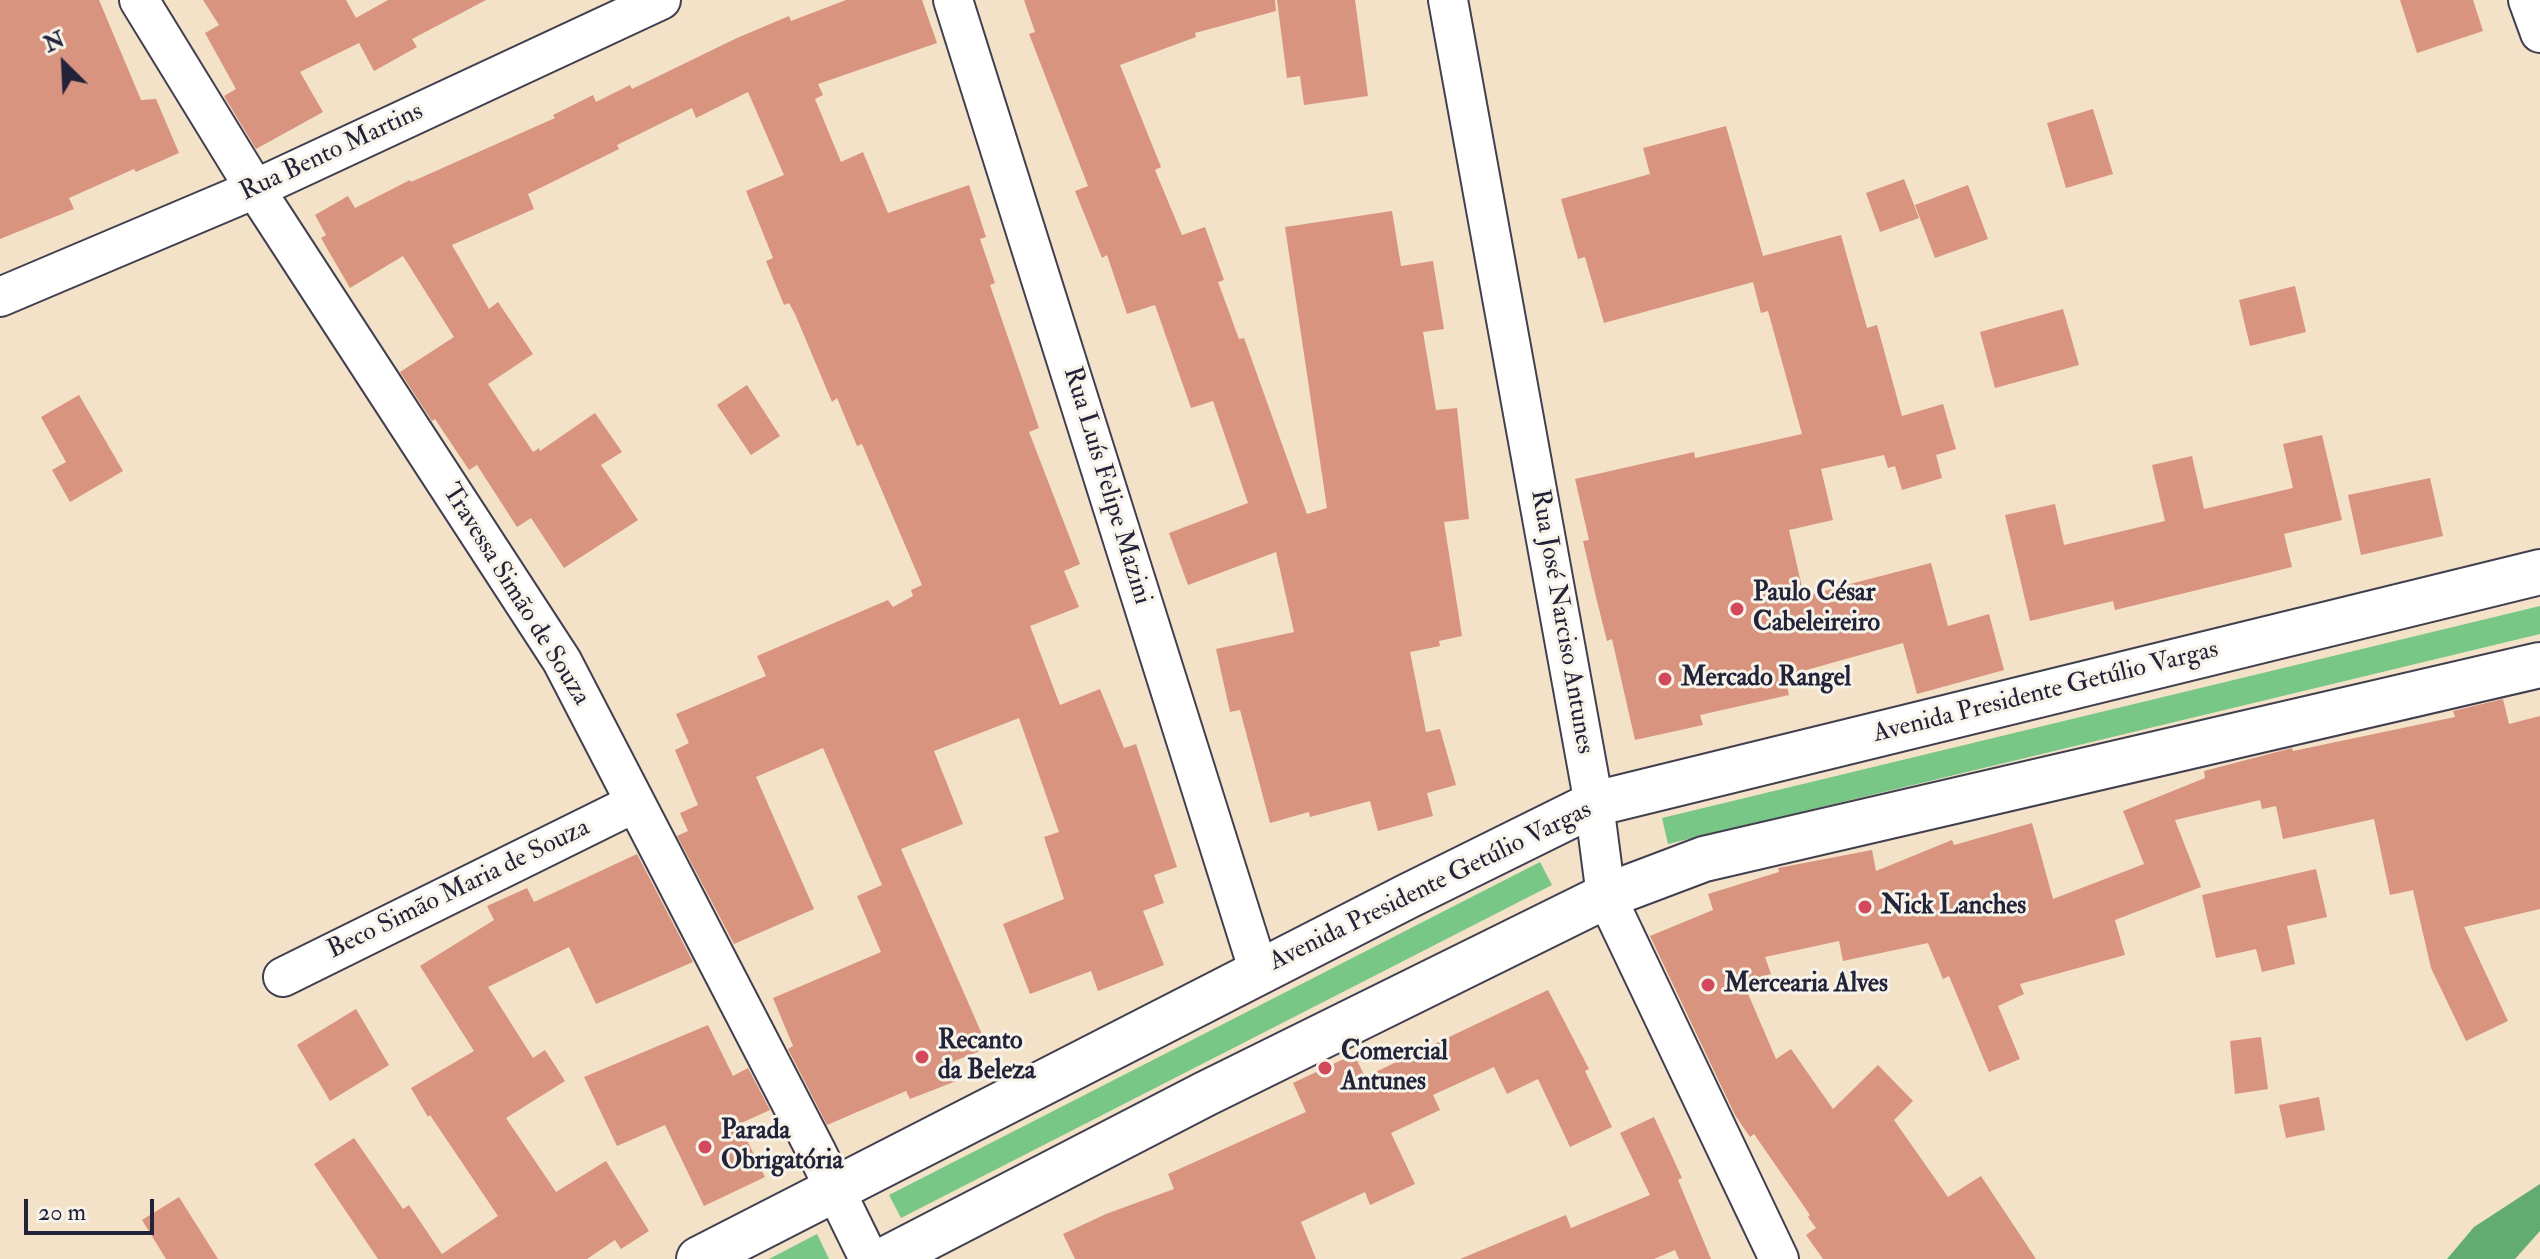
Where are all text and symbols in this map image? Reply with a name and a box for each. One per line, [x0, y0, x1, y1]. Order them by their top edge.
north arrow [24, 24, 104, 104]
text: N [40, 25, 69, 59]
street label: Rua Bento Martins [235, 97, 429, 209]
street label: Rua Luís Felipe Mazini [1055, 364, 1157, 608]
street label: Travessa Simão de Souza [434, 478, 596, 712]
street label: Rua José Narciso Antunes [1522, 487, 1600, 757]
place label: Paulo César Cabeleireiro [1753, 578, 1880, 640]
marker: Paulo César Cabeleireiro [1728, 600, 1746, 618]
street label: Avenida Presidente Getúlio Vargas [1870, 635, 2222, 751]
place label: Mercado Rangel [1681, 663, 1851, 695]
marker: Mercado Rangel [1656, 670, 1674, 688]
street label: Avenida Presidente Getúlio Vargas [1265, 795, 1597, 979]
street label: Beco Simão Maria de Souza [323, 813, 595, 967]
place label: Nick Lanches [1881, 891, 2026, 923]
marker: Nick Lanches [1856, 898, 1874, 916]
place label: Mercearia Alves [1724, 969, 1888, 1001]
marker: Mercearia Alves [1699, 976, 1717, 994]
place label: Recanto da Beleza [938, 1026, 1036, 1088]
place label: Comercial Antunes [1341, 1037, 1448, 1098]
marker: Recanto da Beleza [913, 1048, 931, 1066]
marker: Comercial Antunes [1316, 1059, 1334, 1077]
place label: Parada Obrigatória [721, 1116, 843, 1178]
marker: Parada Obrigatória [696, 1138, 714, 1156]
scale bar [28, 1183, 158, 1233]
text: 20 m [38, 1197, 86, 1228]

